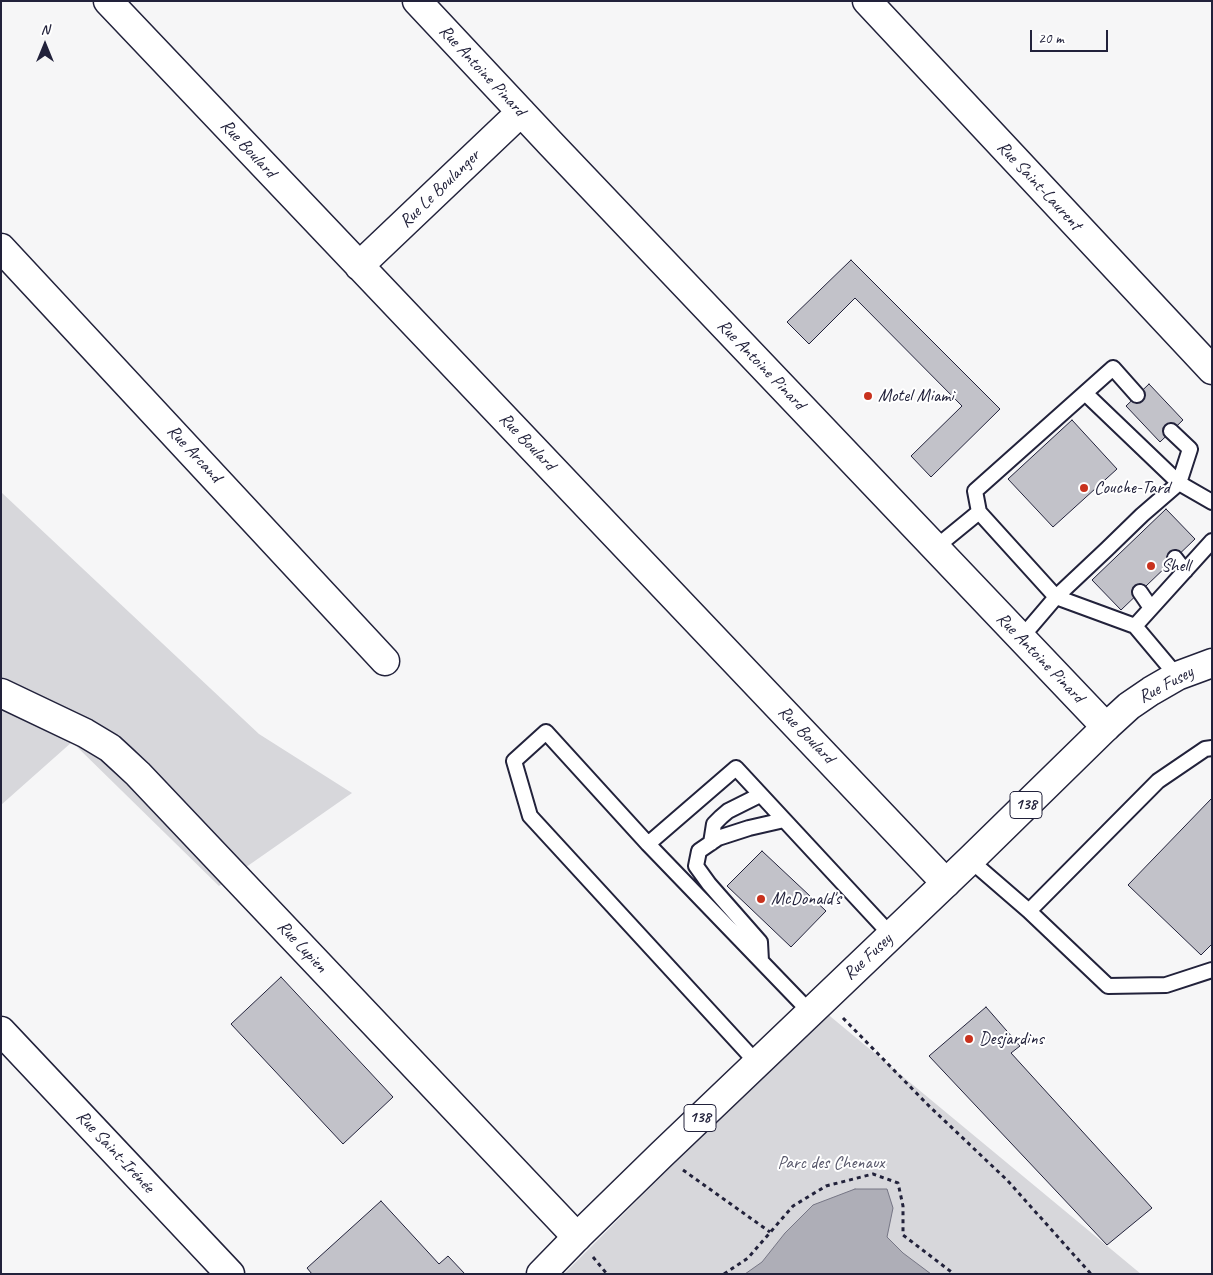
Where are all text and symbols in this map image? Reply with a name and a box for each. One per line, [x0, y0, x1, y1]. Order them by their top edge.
north arrow [20, 20, 70, 70]
scale bar [1033, 20, 1110, 52]
text: N [41, 21, 49, 38]
street label: Rue Antoine Pinard [434, 21, 530, 121]
text: 20 m [1038, 29, 1064, 48]
street label: Rue Boulard [215, 115, 281, 183]
street label: Rue Saint-Laurent [992, 137, 1086, 235]
street label: Rue Le Boulanger [395, 145, 485, 233]
street label: Rue Antoine Pinard [712, 315, 810, 415]
place label: Motel Miami [878, 385, 954, 407]
marker: Motel Miami [862, 390, 874, 402]
street label: Rue Boulard [494, 408, 560, 476]
street label: Rue Arcand [162, 421, 226, 487]
place label: Couche-Tard [1094, 477, 1170, 499]
marker: Couche-Tard [1078, 482, 1090, 494]
place label: Shell [1161, 555, 1190, 577]
marker: Shell [1145, 560, 1157, 572]
street label: Rue Antoine Pinard [991, 608, 1089, 708]
street label: Rue Fusey [1135, 662, 1197, 708]
street label: Rue Boulard [773, 701, 839, 769]
road number: 138 [1010, 792, 1042, 818]
place label: McDonald's [771, 888, 841, 910]
marker: McDonald's [755, 893, 767, 905]
street label: Rue Lupien [272, 916, 332, 978]
street label: Rue Fusey [839, 929, 897, 985]
place label: Desjardins [979, 1028, 1044, 1050]
marker: Desjardins [963, 1033, 975, 1045]
road number: 138 [684, 1104, 716, 1132]
street label: Rue Saint-Irénée [71, 1106, 159, 1198]
park label: Parc des Chenaux [778, 1152, 884, 1174]

